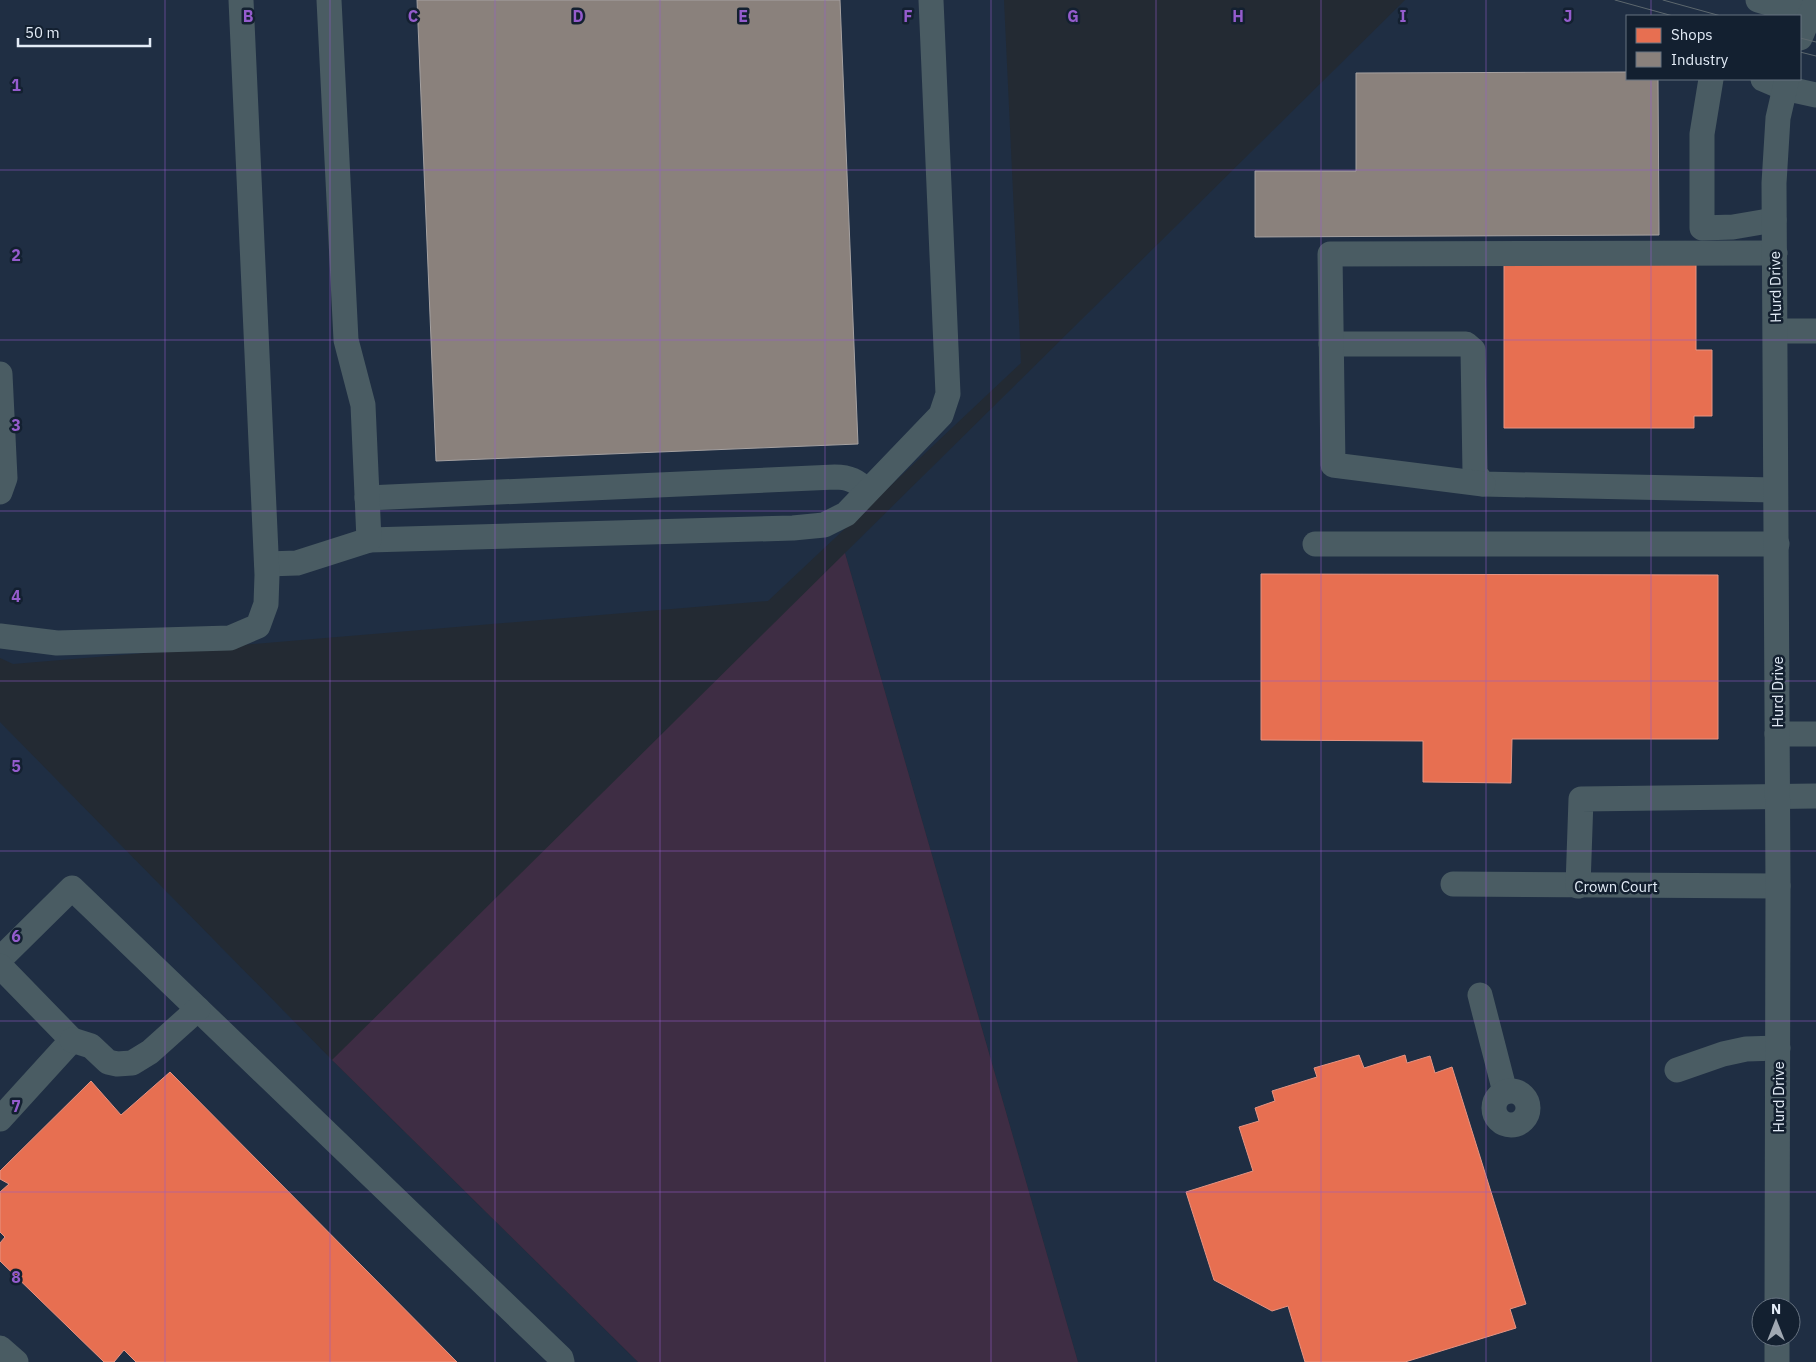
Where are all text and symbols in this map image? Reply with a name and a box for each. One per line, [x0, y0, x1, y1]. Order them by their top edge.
text: B [243, 6, 254, 26]
text: C [408, 6, 418, 26]
text: D [572, 6, 584, 26]
text: E [738, 6, 748, 26]
text: F [903, 6, 913, 26]
text: G [1067, 6, 1079, 26]
text: H [1232, 6, 1244, 26]
text: I [1400, 6, 1407, 26]
text: J [1564, 6, 1572, 26]
scale bar [18, 15, 150, 47]
legend [1626, 15, 1801, 80]
text: 50 m [25, 23, 60, 42]
text: Shops [1671, 25, 1713, 44]
text: Industry [1671, 50, 1729, 69]
text: 1 [11, 75, 21, 95]
text: 2 [11, 245, 21, 265]
street label: Hurd Drive [1765, 251, 1785, 323]
text: 3 [11, 415, 21, 435]
text: 4 [11, 586, 21, 606]
street label: Hurd Drive [1768, 656, 1787, 728]
text: 5 [11, 756, 21, 776]
street label: Crown Court [1574, 877, 1658, 896]
text: 6 [11, 926, 21, 946]
street label: Hurd Drive [1769, 1061, 1788, 1133]
text: 7 [11, 1096, 21, 1116]
text: 8 [11, 1267, 21, 1287]
north arrow [1751, 1297, 1801, 1347]
text: N [1771, 1300, 1781, 1318]

